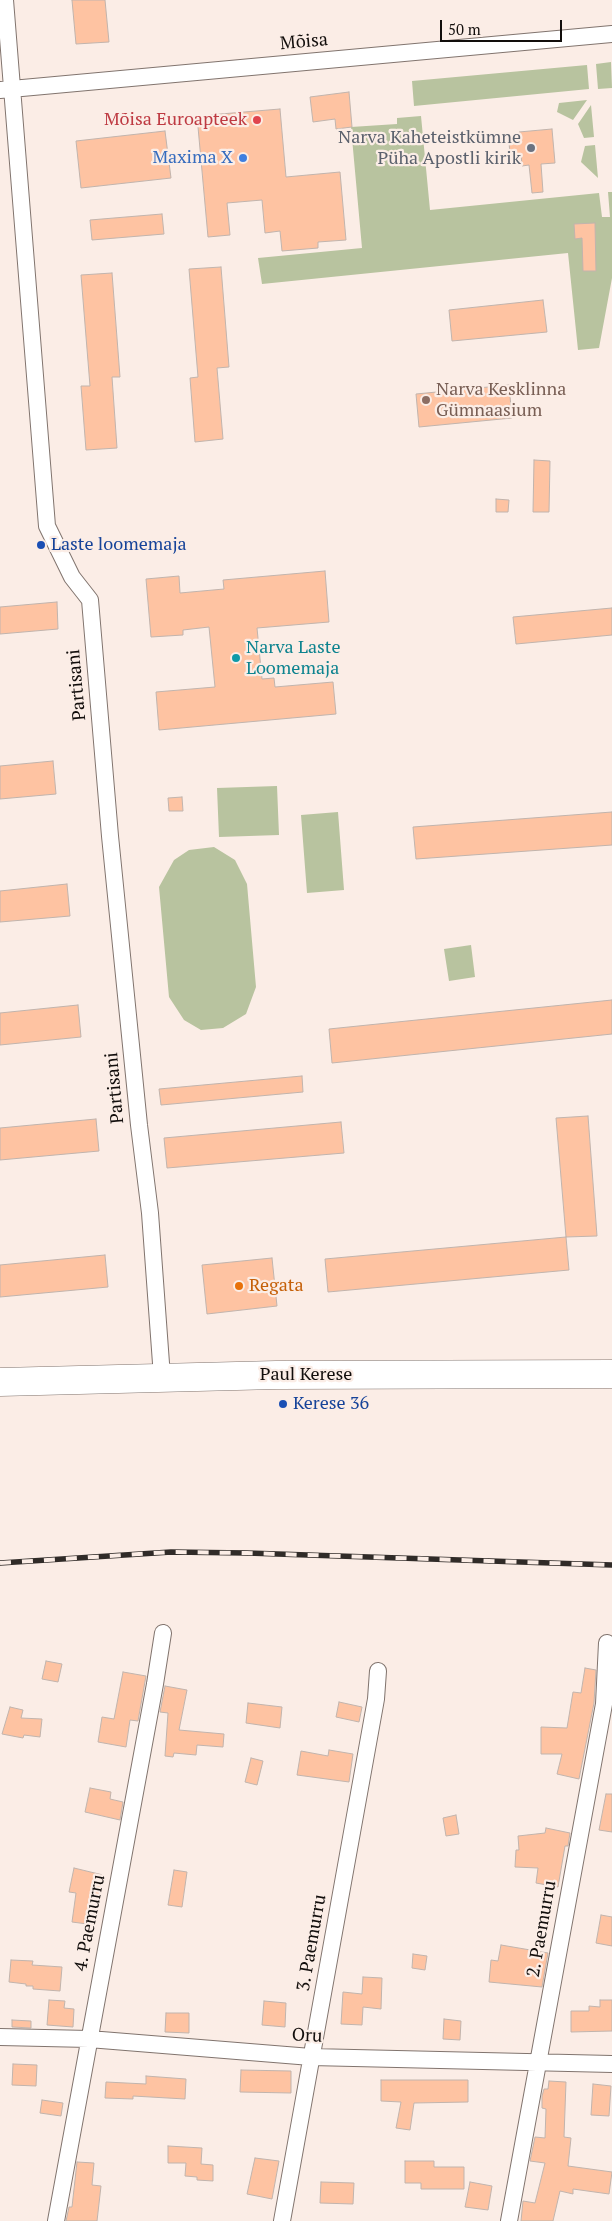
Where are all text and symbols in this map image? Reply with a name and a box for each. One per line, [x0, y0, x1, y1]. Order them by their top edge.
scale bar [442, 10, 564, 42]
text: 50 m [448, 19, 481, 39]
street label: Mõisa [279, 29, 329, 55]
place label: Mõisa Euroapteek [104, 109, 247, 131]
marker: Mõisa Euroapteek [251, 114, 263, 126]
place label: Narva Kaheteistkümne Püha Apostli kirik [338, 127, 521, 170]
marker: Narva Kaheteistkümne Püha Apostli kirik [525, 142, 537, 154]
place label: Maxima X [152, 147, 233, 169]
marker: Maxima X [237, 152, 249, 164]
place label: Narva Kesklinna Gümnaasium [436, 379, 566, 422]
marker: Narva Kesklinna Gümnaasium [420, 394, 432, 406]
place label: Laste loomemaja [51, 534, 187, 556]
marker: Laste loomemaja [35, 539, 47, 551]
place label: Narva Laste Loomemaja [246, 637, 341, 680]
street label: Partisani [63, 648, 91, 722]
marker: Narva Laste Loomemaja [230, 652, 242, 664]
street label: Partisani [101, 1051, 129, 1125]
place label: Regata [249, 1275, 304, 1297]
marker: Regata [233, 1280, 245, 1292]
street label: Paul Kerese [260, 1364, 352, 1386]
place label: Kerese 36 [293, 1393, 369, 1415]
marker: Kerese 36 [277, 1398, 289, 1410]
street label: 4. Paemurru [70, 1873, 110, 1973]
street label: 2. Paemurru [523, 1879, 561, 1979]
street label: 3. Paemurru [293, 1893, 331, 1993]
street label: Oru [291, 2024, 323, 2048]

